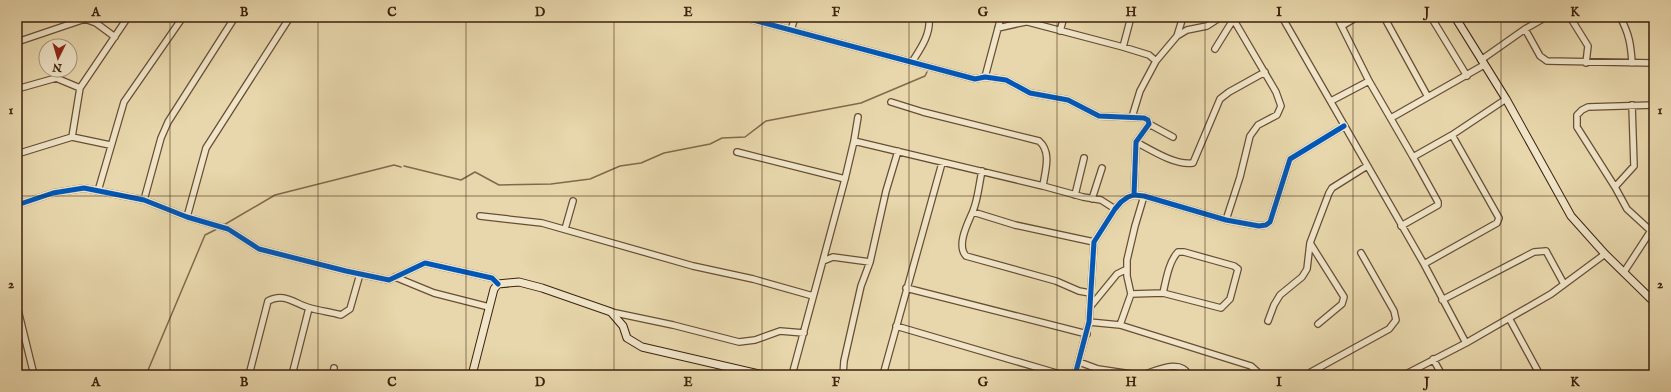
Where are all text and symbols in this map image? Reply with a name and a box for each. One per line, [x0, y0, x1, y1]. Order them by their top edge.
text: A [91, 4, 102, 21]
text: B [240, 4, 249, 21]
text: C [387, 4, 397, 21]
text: D [535, 4, 546, 21]
text: E [683, 4, 693, 21]
text: F [832, 4, 841, 21]
text: G [978, 4, 989, 21]
text: H [1125, 4, 1137, 21]
text: I [1276, 4, 1282, 21]
text: J [1422, 4, 1430, 21]
text: K [1570, 4, 1580, 21]
north arrow [38, 38, 78, 78]
text: N [51, 60, 64, 74]
text: 1 [9, 102, 14, 119]
text: 1 [1658, 102, 1663, 119]
text: 2 [8, 276, 14, 293]
text: 2 [1657, 276, 1663, 293]
text: A [91, 374, 102, 391]
text: B [240, 374, 249, 391]
text: C [387, 374, 397, 391]
text: D [535, 374, 546, 391]
text: E [683, 374, 693, 391]
text: F [832, 374, 841, 391]
text: G [978, 374, 989, 391]
text: H [1125, 374, 1137, 391]
text: I [1276, 374, 1282, 391]
text: J [1422, 374, 1430, 391]
text: K [1570, 374, 1580, 391]

